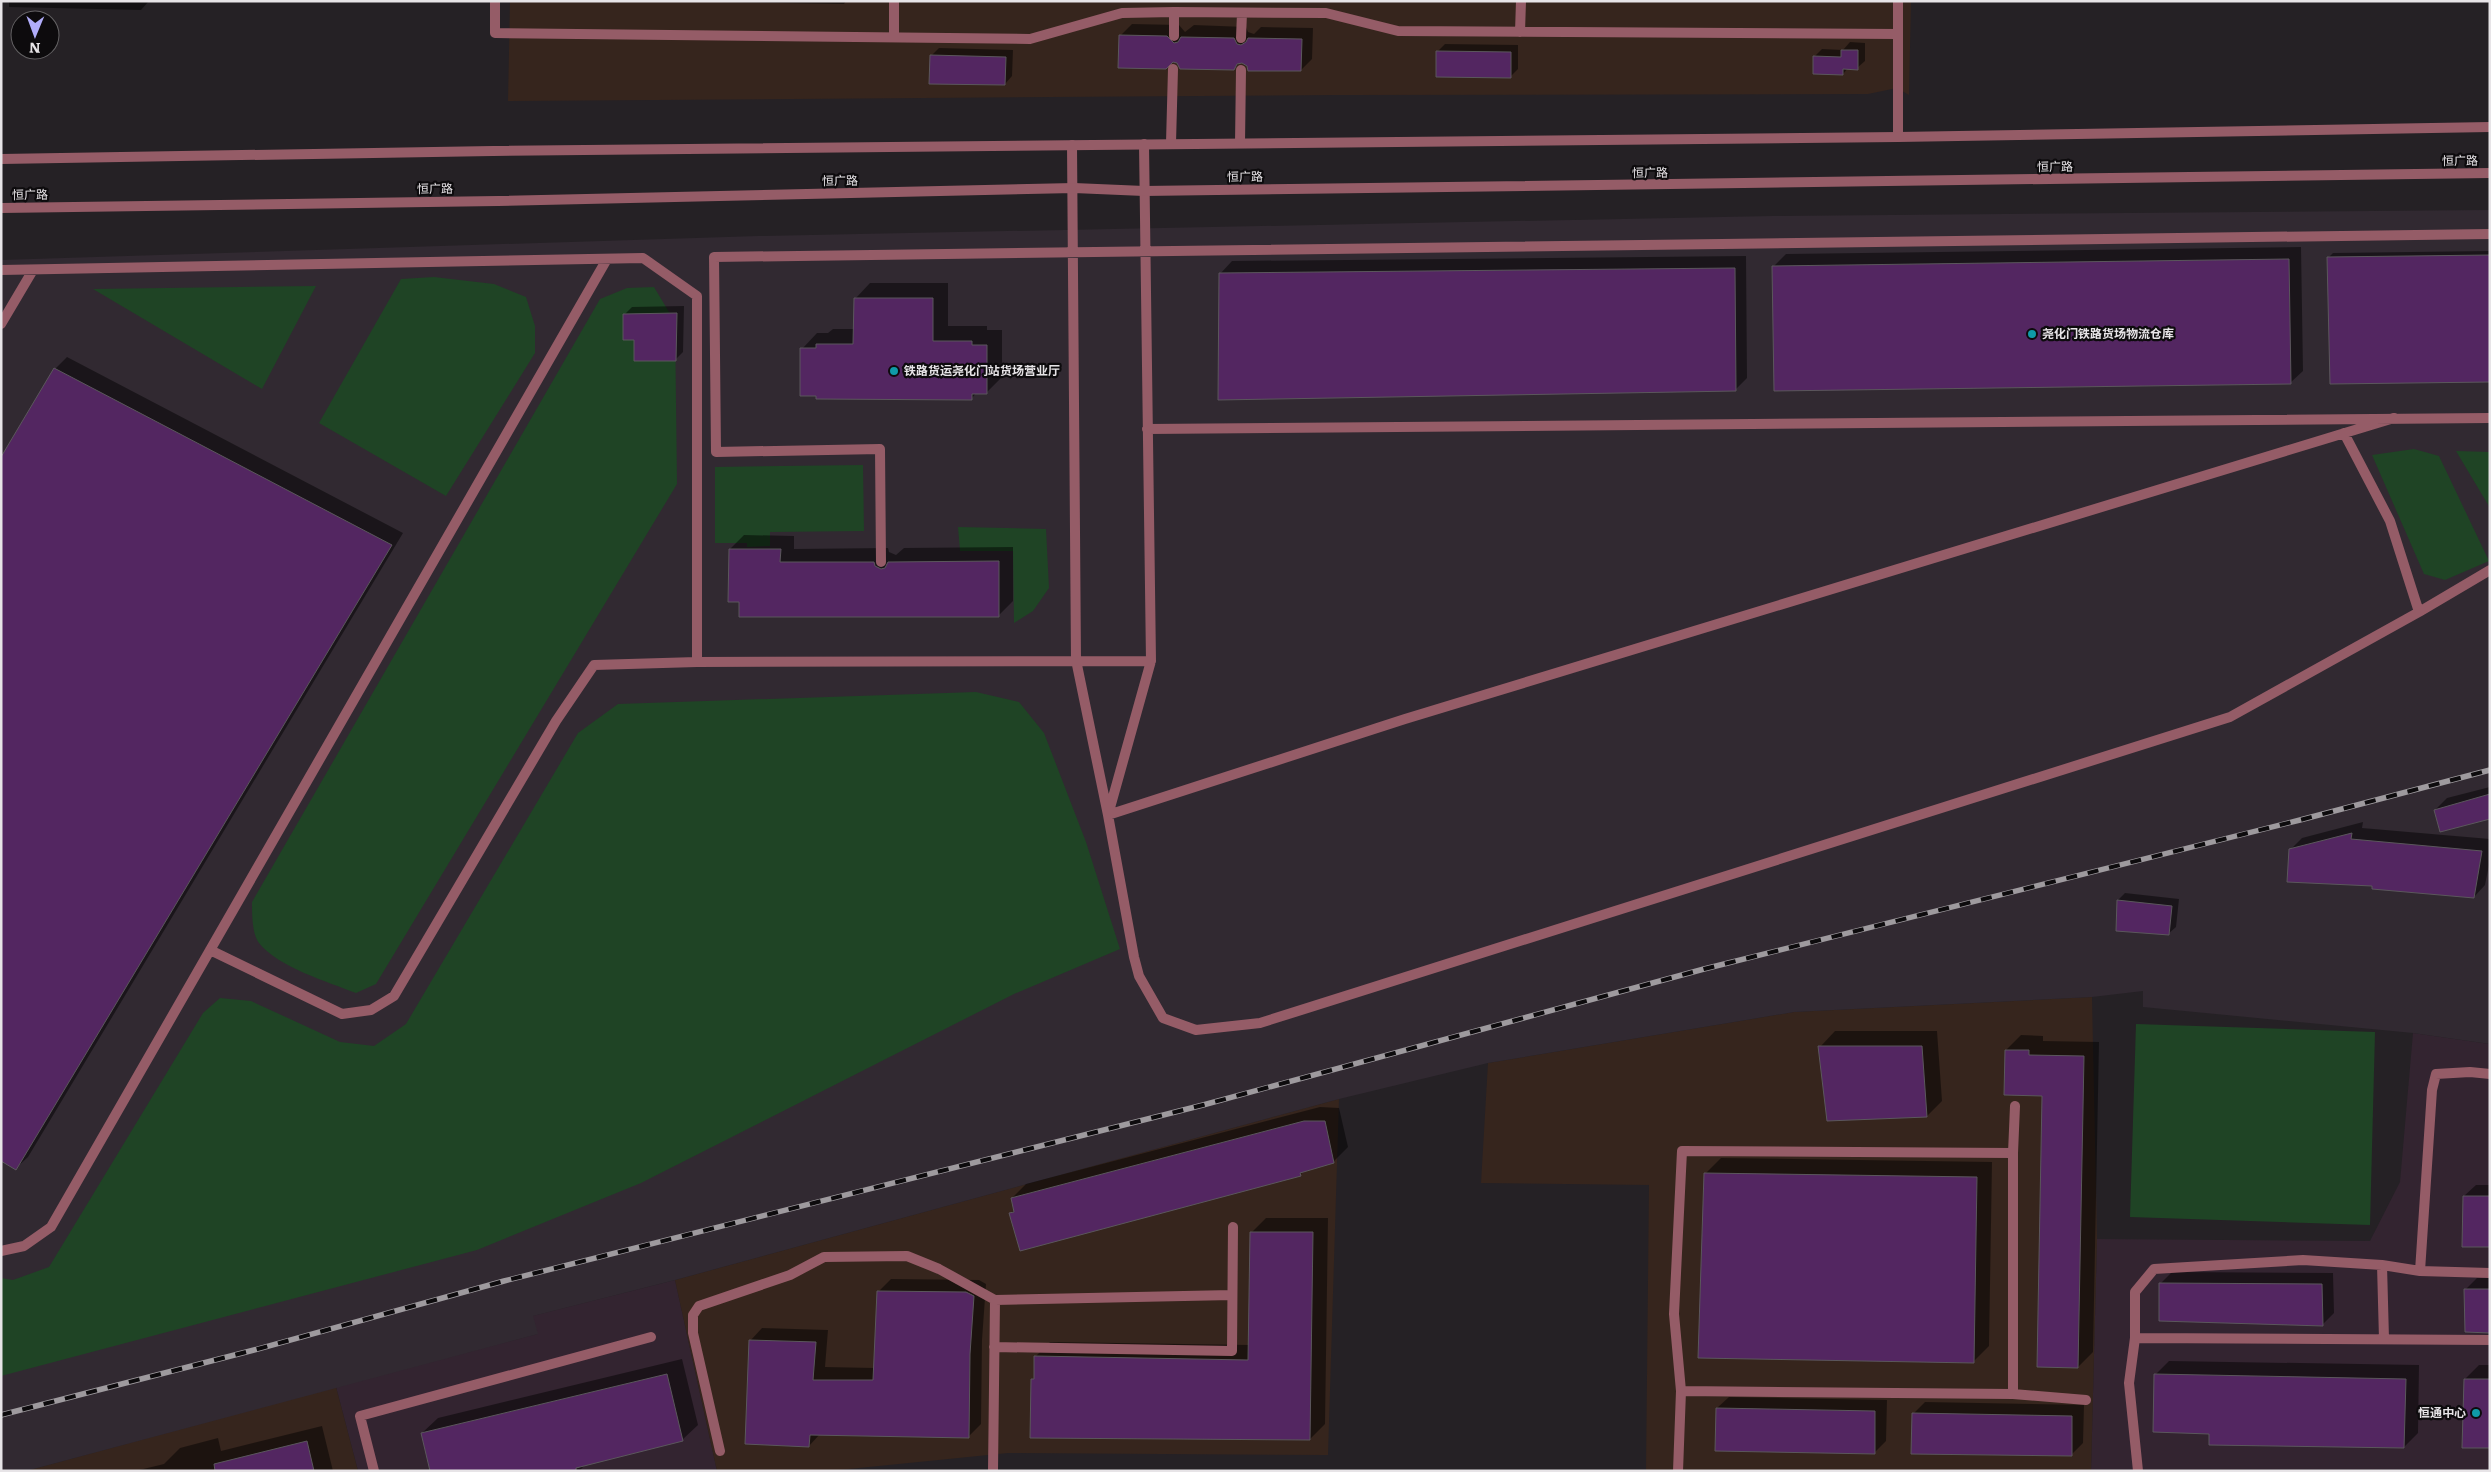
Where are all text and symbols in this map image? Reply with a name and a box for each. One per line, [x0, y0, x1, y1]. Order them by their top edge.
north arrow [10, 10, 60, 60]
text: N [28, 39, 41, 59]
street label: 恒广路 [2442, 151, 2478, 169]
street label: 恒广路 [2037, 157, 2073, 175]
street label: 恒广路 [1632, 163, 1668, 181]
street label: 恒广路 [1227, 167, 1263, 185]
street label: 恒广路 [822, 171, 858, 189]
street label: 恒广路 [417, 179, 453, 197]
street label: 恒广路 [12, 185, 48, 203]
place label: 尧化门铁路货场物流仓库 [2042, 324, 2174, 342]
marker: 尧化门铁路货场物流仓库 [2026, 328, 2038, 340]
place label: 铁路货运尧化门站货场营业厅 [904, 361, 1060, 379]
marker: 铁路货运尧化门站货场营业厅 [888, 365, 900, 377]
place label: 恒通中心 [2418, 1403, 2466, 1421]
marker: 恒通中心 [2470, 1407, 2482, 1419]

